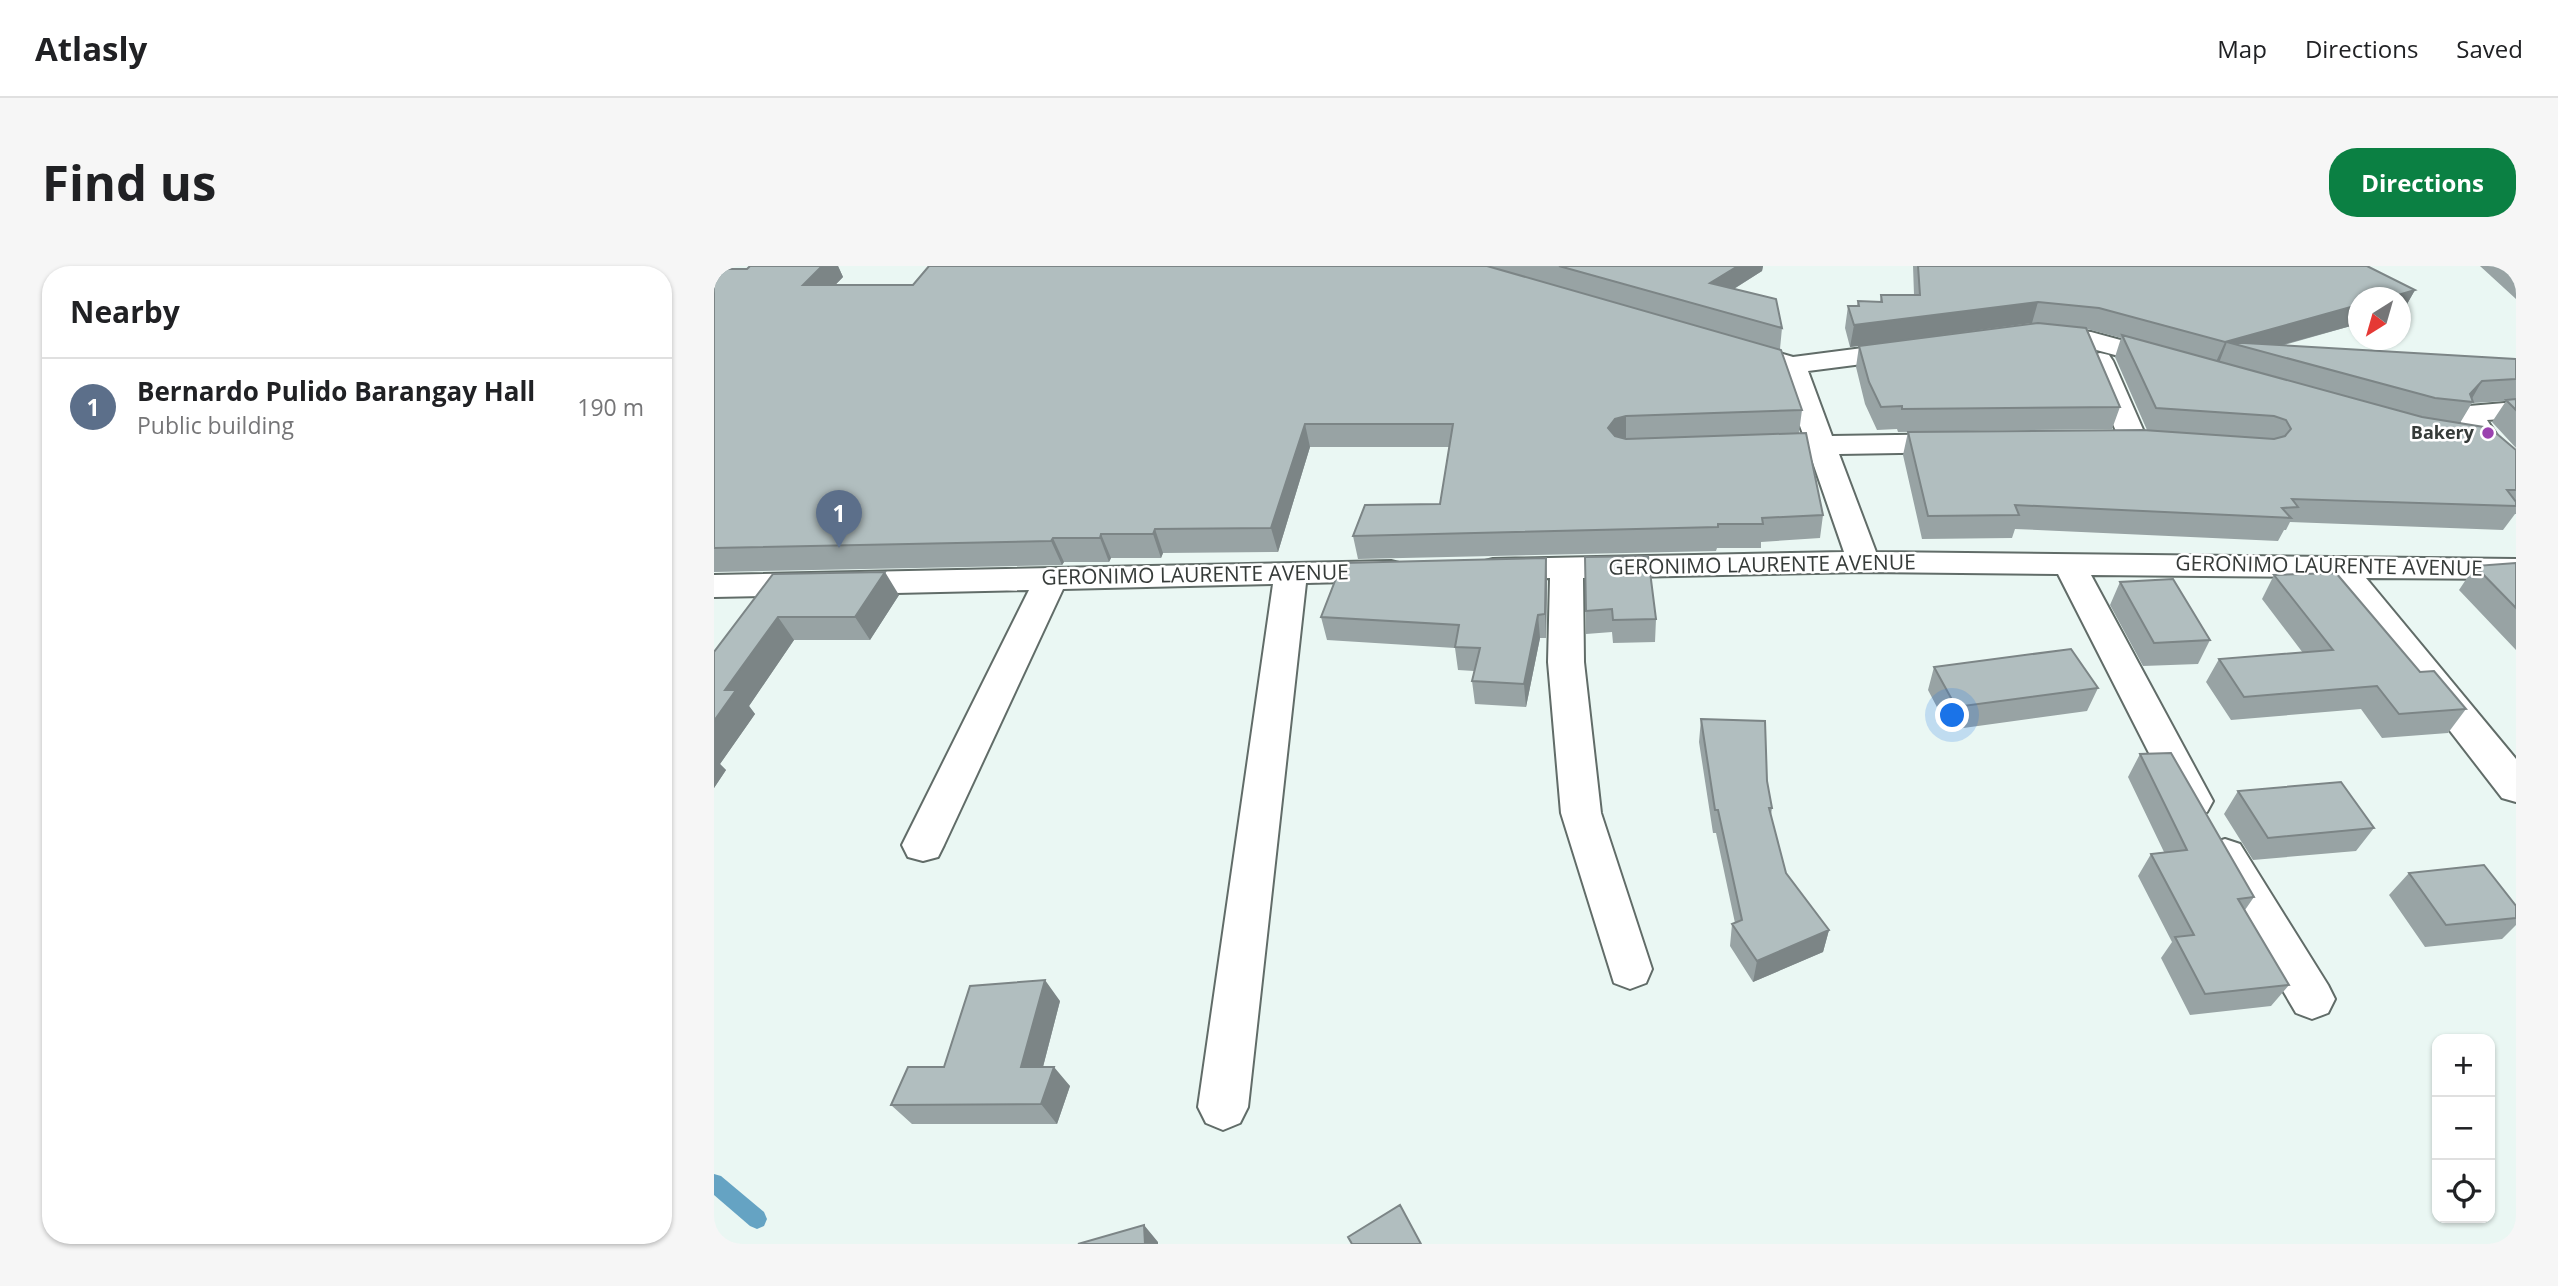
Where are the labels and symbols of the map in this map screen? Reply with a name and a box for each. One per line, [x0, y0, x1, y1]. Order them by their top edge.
north arrow [2348, 287, 2411, 350]
place label: Bakery [2411, 420, 2475, 444]
marker: Bakery [2480, 425, 2496, 441]
pin: 1 [816, 490, 862, 548]
street label: GERONIMO LAURENTE AVENUE [1608, 547, 1916, 581]
street label: GERONIMO LAURENTE AVENUE [2175, 548, 2483, 582]
street label: GERONIMO LAURENTE AVENUE [1041, 557, 1349, 591]
your location [1935, 698, 1969, 732]

